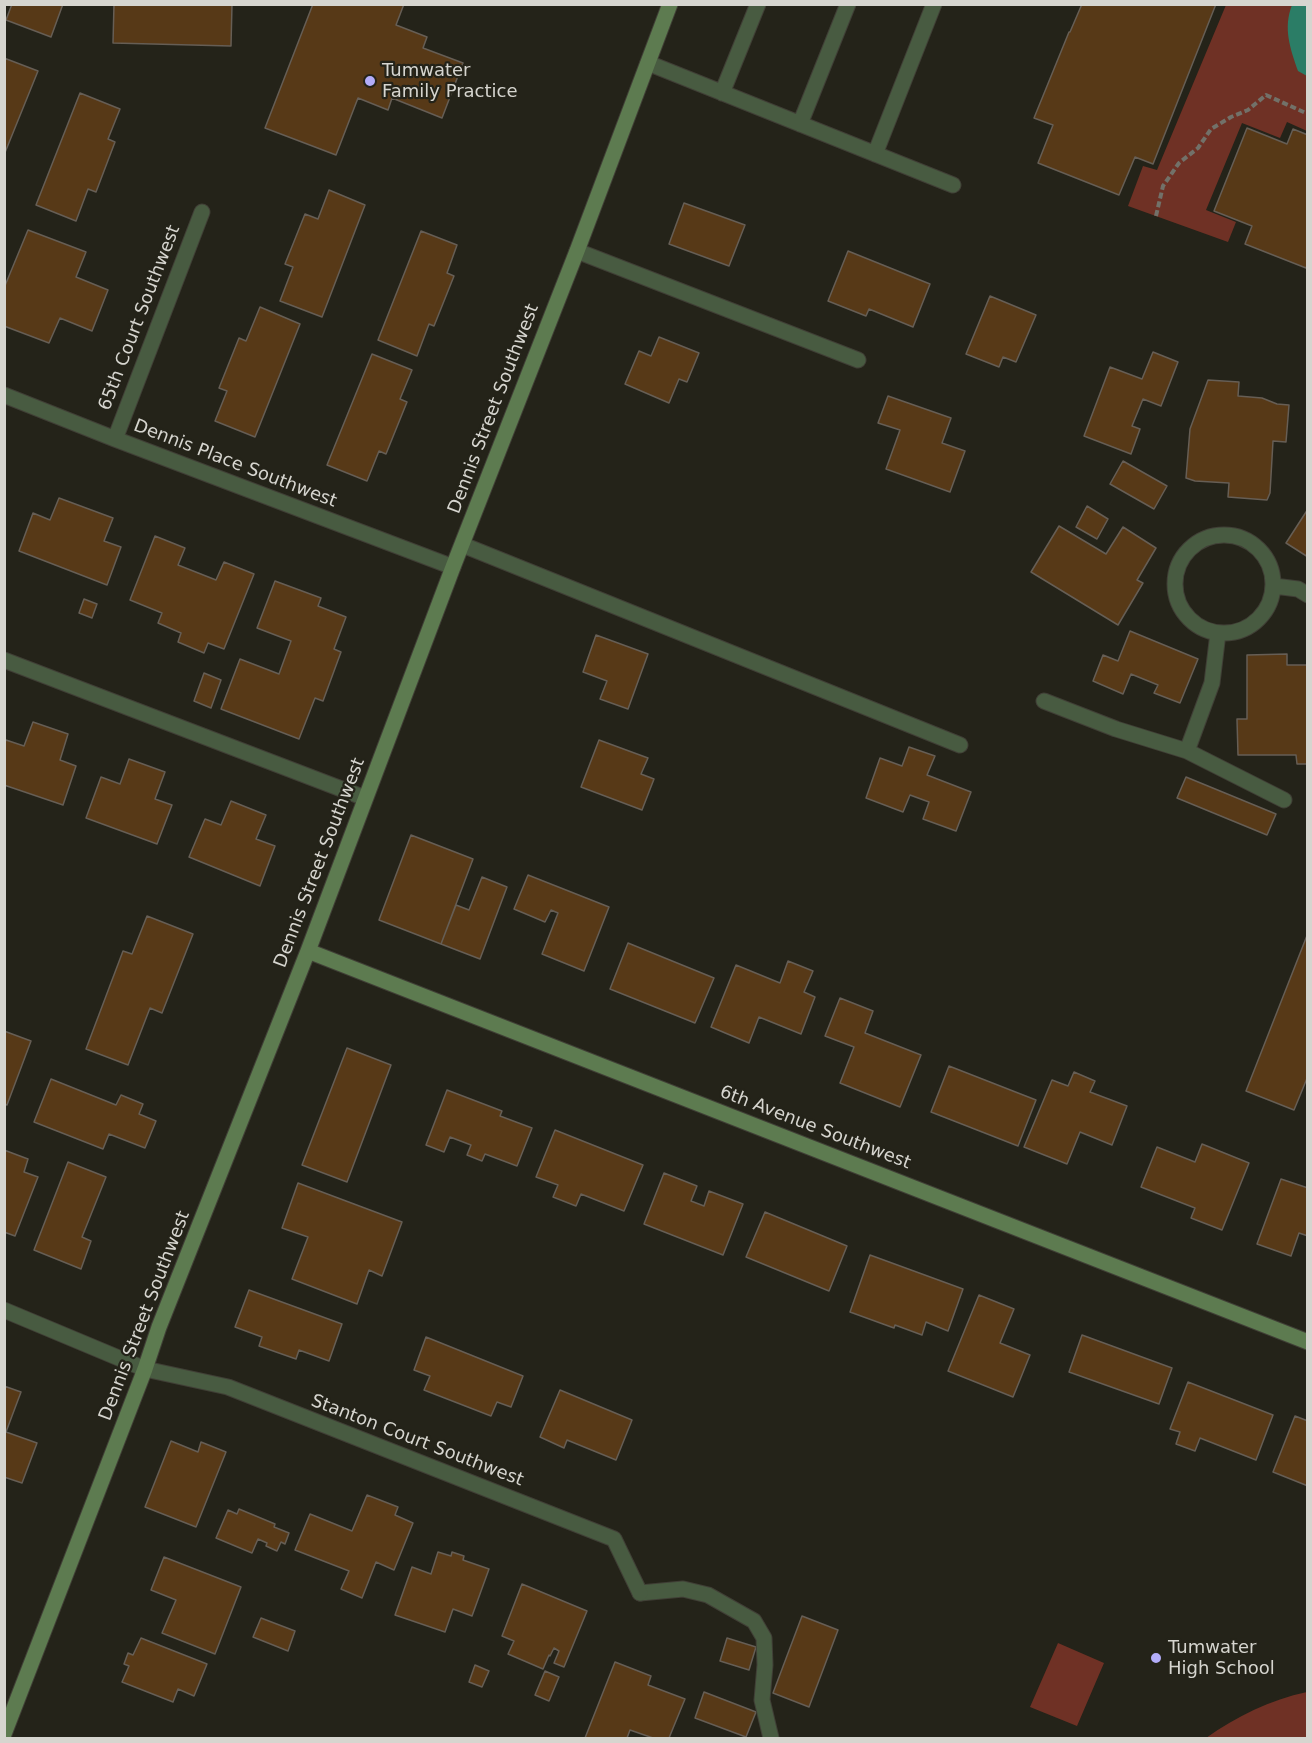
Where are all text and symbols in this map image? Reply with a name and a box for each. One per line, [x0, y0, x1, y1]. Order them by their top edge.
place label: Tumwater Family Practice [382, 60, 518, 103]
marker: Tumwater Family Practice [363, 74, 377, 88]
street label: 65th Court Southwest [95, 222, 185, 414]
street label: Dennis Street Southwest [444, 301, 544, 517]
street label: Dennis Place Southwest [130, 415, 340, 513]
street label: Dennis Street Southwest [270, 755, 370, 971]
street label: 6th Avenue Southwest [716, 1082, 914, 1174]
street label: Dennis Street Southwest [95, 1208, 195, 1424]
street label: Stanton Court Southwest [308, 1390, 526, 1492]
place label: Tumwater High School [1168, 1637, 1275, 1680]
marker: Tumwater High School [1149, 1651, 1163, 1665]

